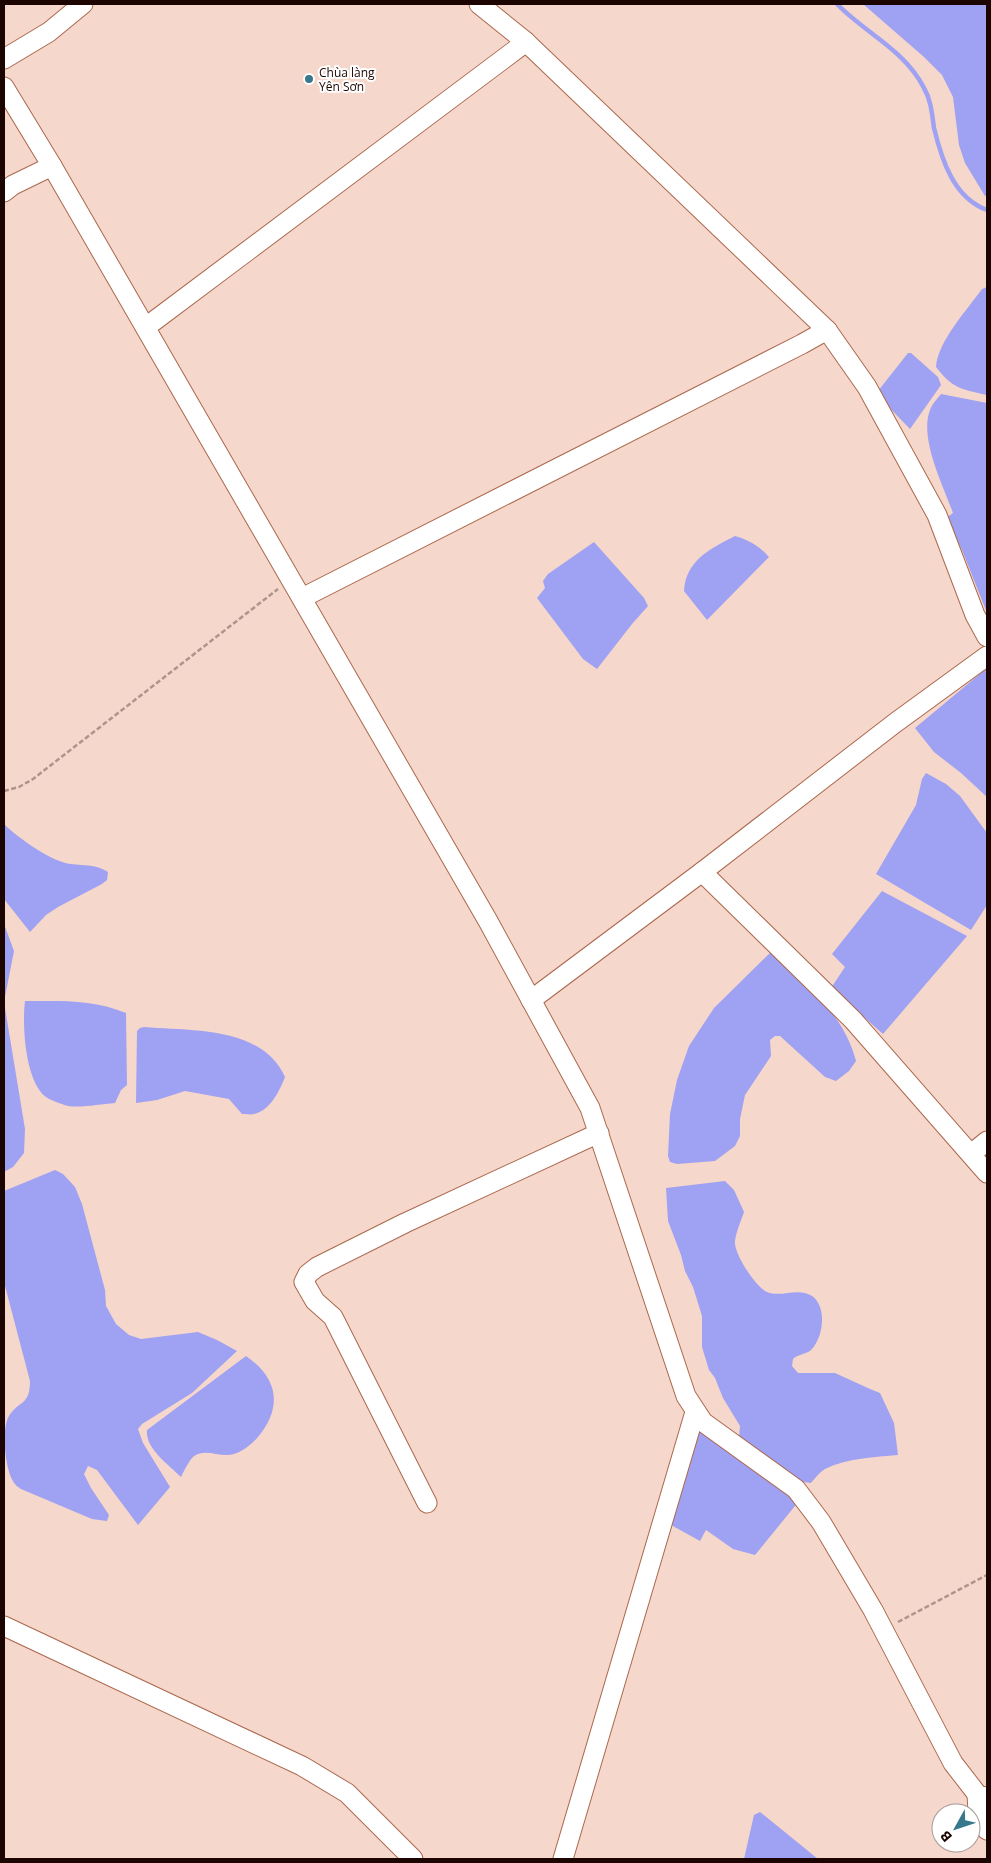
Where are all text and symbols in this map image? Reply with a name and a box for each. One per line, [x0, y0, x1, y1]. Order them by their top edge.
place label: Chùa làng Yên Sơn [319, 64, 375, 95]
marker: Chùa làng Yên Sơn [303, 73, 315, 85]
north arrow [931, 1803, 981, 1853]
text: B [935, 1827, 956, 1846]

